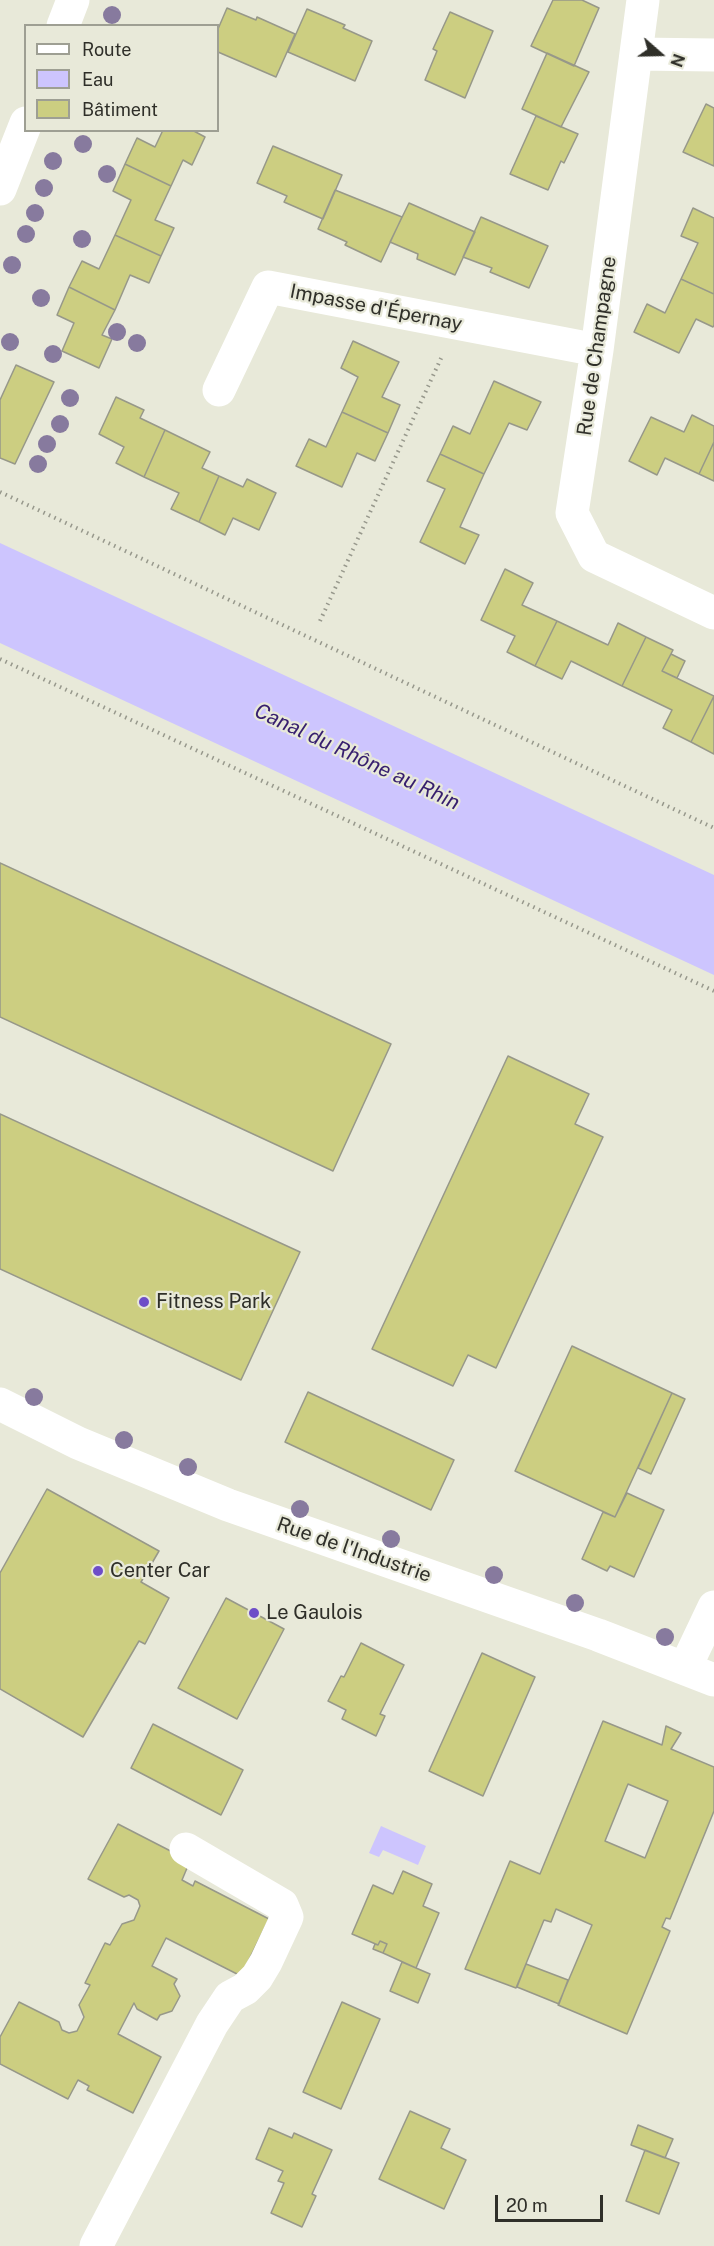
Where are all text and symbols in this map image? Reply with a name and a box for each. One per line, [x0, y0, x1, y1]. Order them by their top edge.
legend [24, 24, 219, 132]
north arrow [630, 24, 690, 84]
text: Route [82, 39, 131, 60]
text: N [666, 51, 688, 69]
text: Eau [82, 69, 113, 90]
text: Bâtiment [82, 99, 158, 120]
street label: Rue de Champagne [573, 255, 621, 437]
street label: Impasse d'Épernay [288, 280, 464, 336]
water label: Canal du Rhône au Rhin [250, 698, 464, 816]
place label: Fitness Park [156, 1290, 271, 1314]
marker: Fitness Park [137, 1295, 151, 1309]
street label: Rue de l'Industrie [274, 1512, 434, 1588]
place label: Center Car [110, 1559, 210, 1583]
marker: Center Car [91, 1564, 105, 1578]
place label: Le Gaulois [266, 1601, 363, 1625]
marker: Le Gaulois [247, 1606, 261, 1620]
scale bar [498, 2183, 606, 2221]
text: 20 m [506, 2195, 548, 2216]

